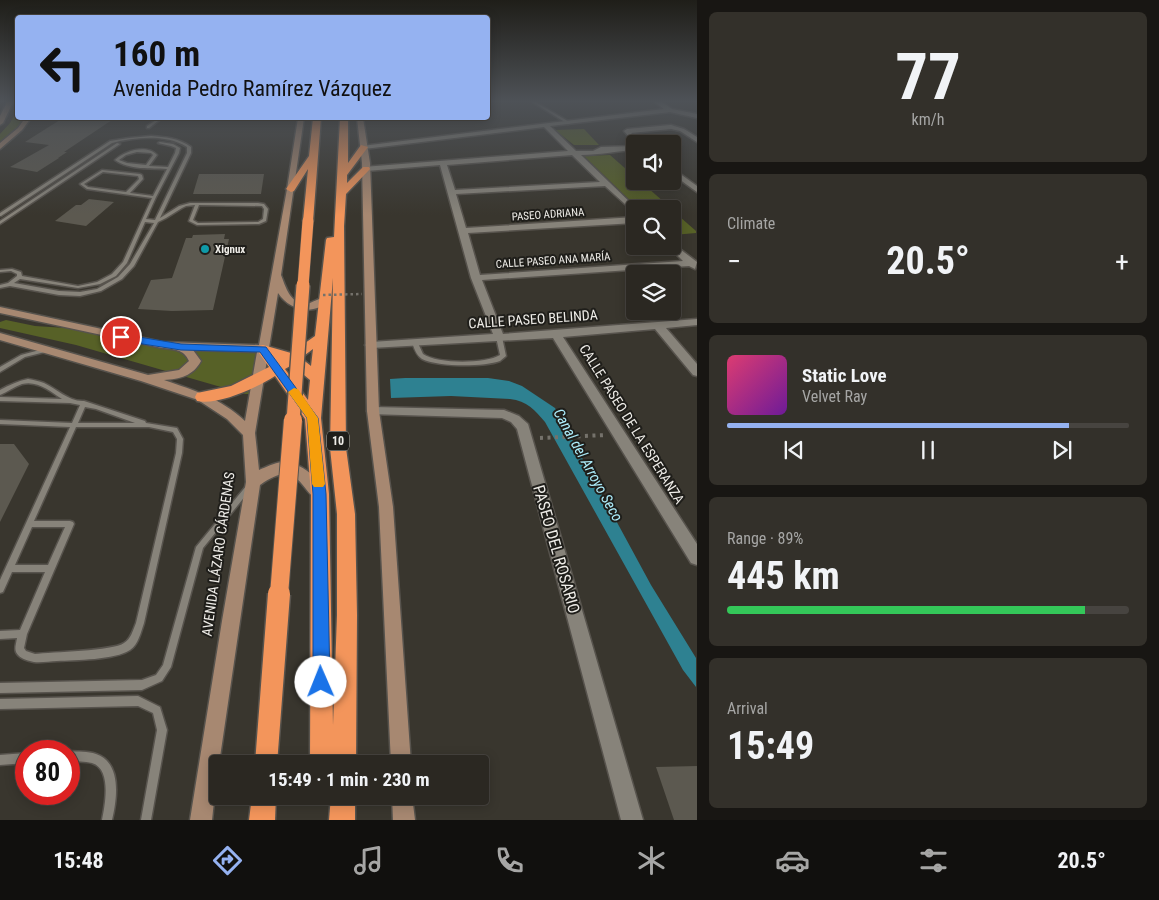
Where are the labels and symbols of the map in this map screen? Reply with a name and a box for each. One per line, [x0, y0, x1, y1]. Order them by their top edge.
street label: PASEO ADRIANA [511, 205, 586, 224]
marker: Xignux [199, 243, 211, 255]
place label: Xignux [215, 243, 245, 256]
street label: CALLE PASEO ANA MARÍA [495, 250, 611, 271]
street label: CALLE PASEO BELINDA [468, 306, 598, 332]
pin [100, 316, 142, 358]
street label: CALLE PASEO DE LA ESPERANZA [576, 341, 688, 507]
water label: Canal del Arroyo Seco [550, 405, 626, 525]
road number: 10 [327, 432, 349, 451]
street label: AVENIDA LÁZARO CÁRDENAS [198, 471, 237, 637]
street label: PASEO DEL ROSARIO [529, 483, 584, 616]
position arrow [294, 655, 346, 707]
speed limit sign: 80 [15, 740, 80, 805]

